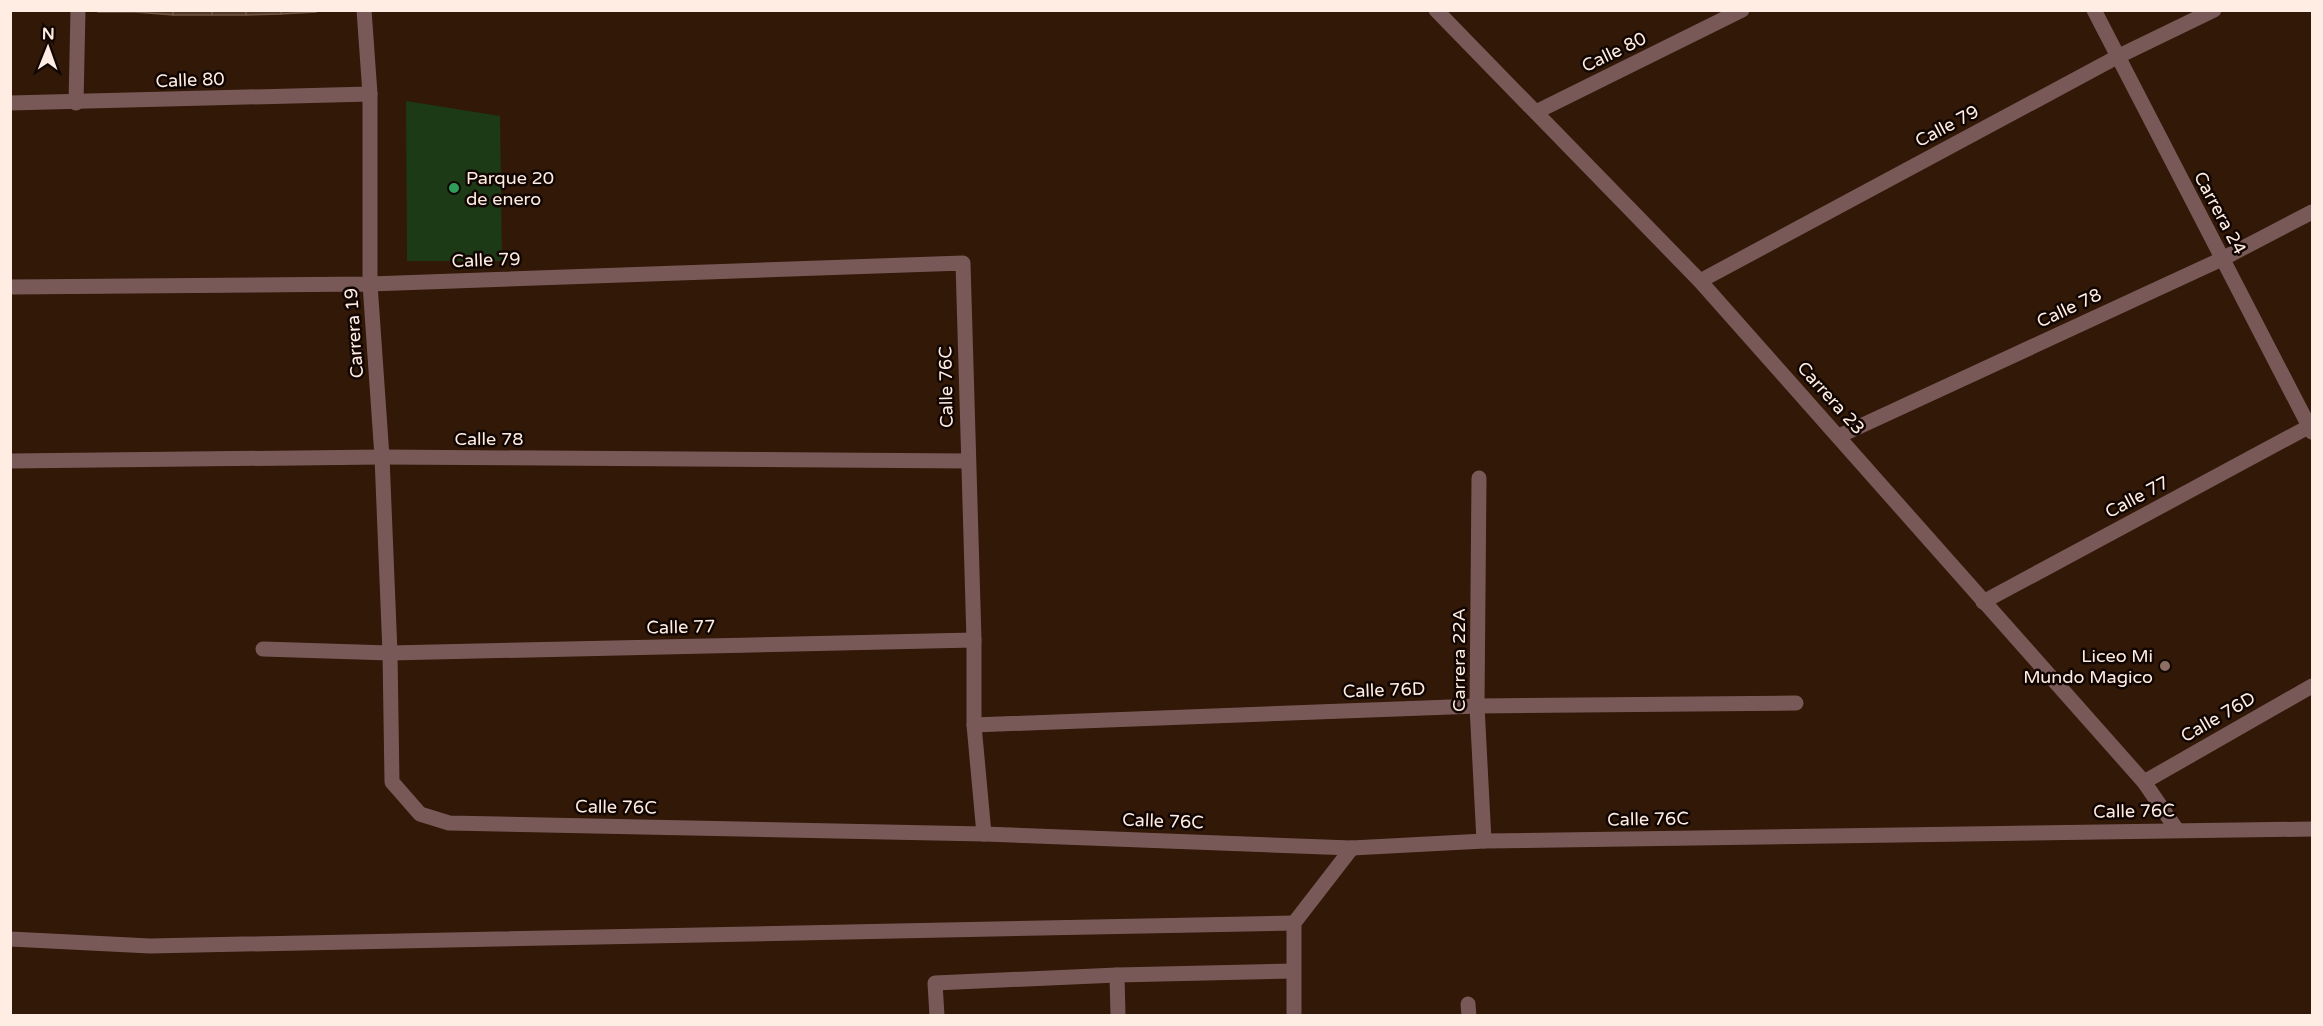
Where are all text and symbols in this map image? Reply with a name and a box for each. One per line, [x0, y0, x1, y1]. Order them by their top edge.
north arrow [18, 18, 78, 78]
text: N [42, 24, 55, 44]
street label: Calle 80 [1578, 27, 1650, 77]
street label: Calle 80 [155, 68, 225, 92]
street label: Calle 79 [1911, 100, 1983, 152]
place label: Parque 20 de enero [466, 167, 554, 210]
street label: Carrera 24 [2189, 168, 2251, 258]
marker: Parque 20 de enero [447, 181, 461, 195]
street label: Calle 79 [451, 248, 521, 272]
street label: Calle 78 [2033, 283, 2105, 333]
street label: Carrera 19 [340, 287, 368, 379]
street label: Calle 76C [934, 346, 958, 428]
street label: Carrera 23 [1793, 357, 1869, 439]
street label: Calle 78 [454, 428, 524, 450]
street label: Calle 77 [2101, 471, 2173, 523]
street label: Carrera 22A [1448, 608, 1470, 712]
street label: Calle 77 [646, 615, 716, 639]
place label: Liceo Mi Mundo Magico [2023, 645, 2153, 688]
marker: Liceo Mi Mundo Magico [2158, 659, 2172, 673]
street label: Calle 76D [1342, 678, 1426, 702]
street label: Calle 76D [2177, 687, 2259, 747]
street label: Calle 76C [575, 795, 657, 819]
street label: Calle 76C [2093, 799, 2175, 823]
street label: Calle 76C [1607, 807, 1689, 831]
street label: Calle 76C [1122, 809, 1204, 833]

